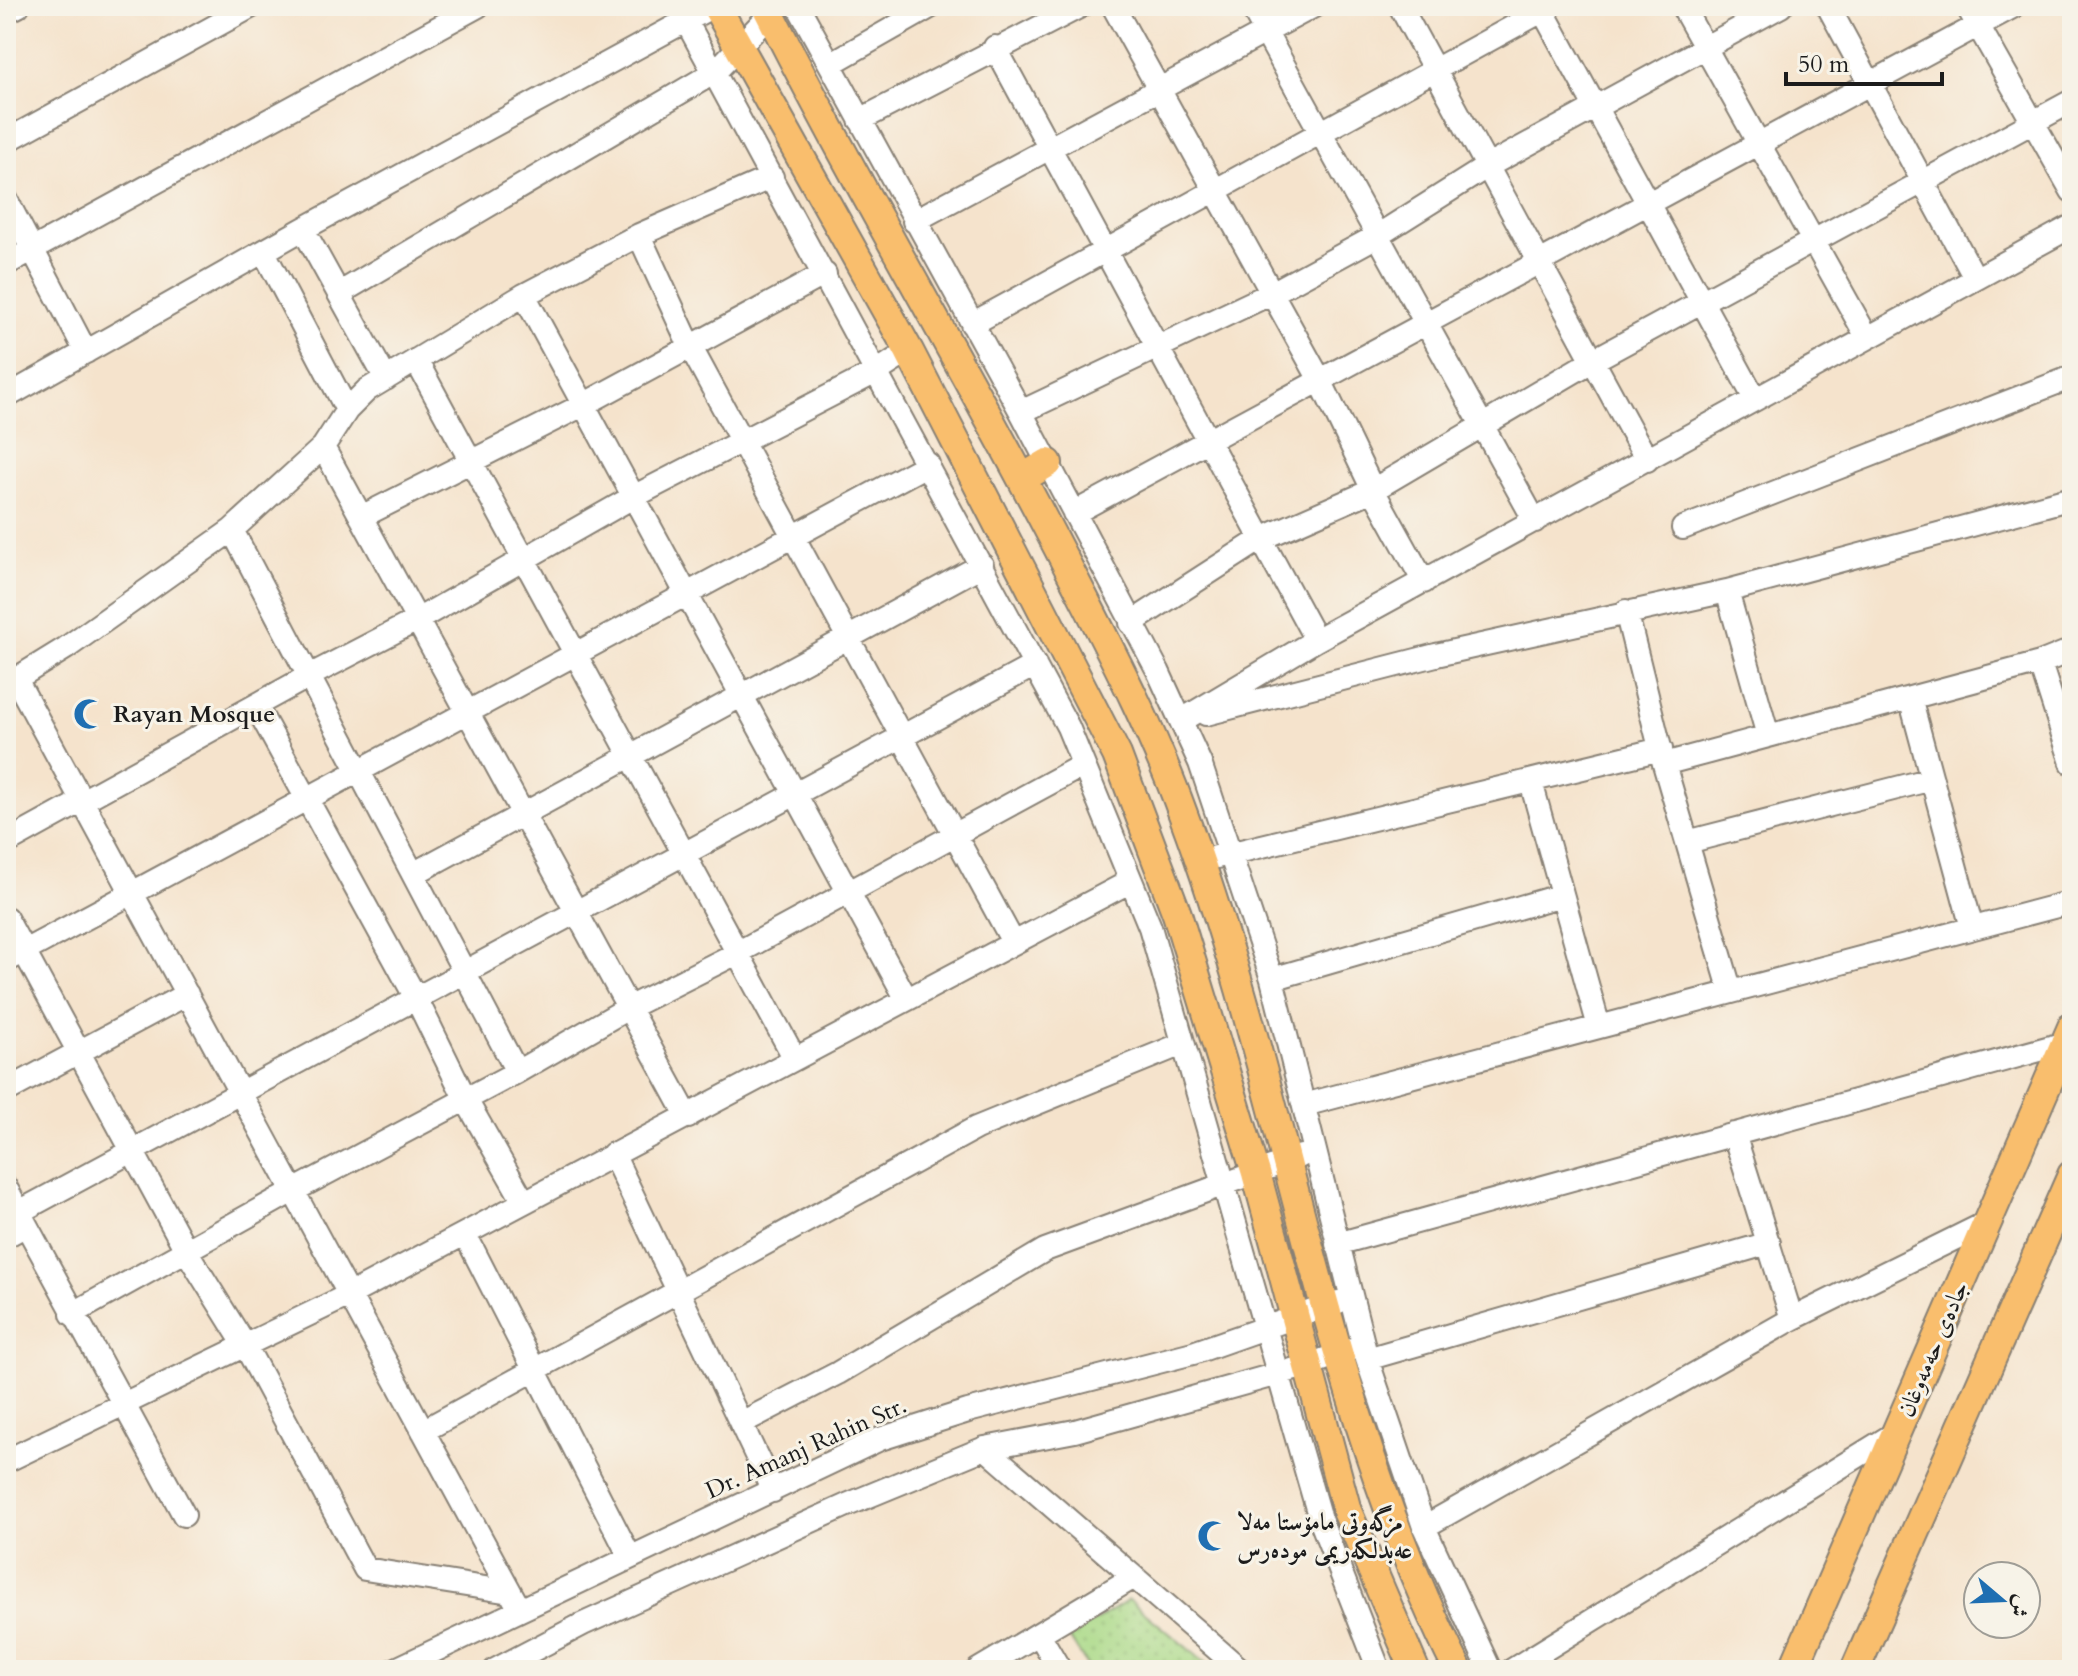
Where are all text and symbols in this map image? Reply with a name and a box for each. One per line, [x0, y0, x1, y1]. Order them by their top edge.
scale bar [1786, 36, 1942, 86]
text: 50 m [1798, 48, 1850, 81]
mosque icon: Rayan Mosque [72, 697, 106, 731]
place label: Rayan Mosque [113, 698, 275, 731]
street label: جادەی حەمەوغان [1890, 1276, 1976, 1422]
street label: Dr. Amanj Rahin Str. [700, 1389, 912, 1507]
place label: مزگەوتی مامۆستا مەلا عەبدلکەریمی مودەرس [1237, 1504, 1412, 1567]
mosque icon: مزگەوتی مامۆستا مەلا عەبدلکەریمی مودەرس [1196, 1519, 1230, 1553]
north arrow [1962, 1560, 2042, 1640]
text: ش [2002, 1591, 2038, 1621]

